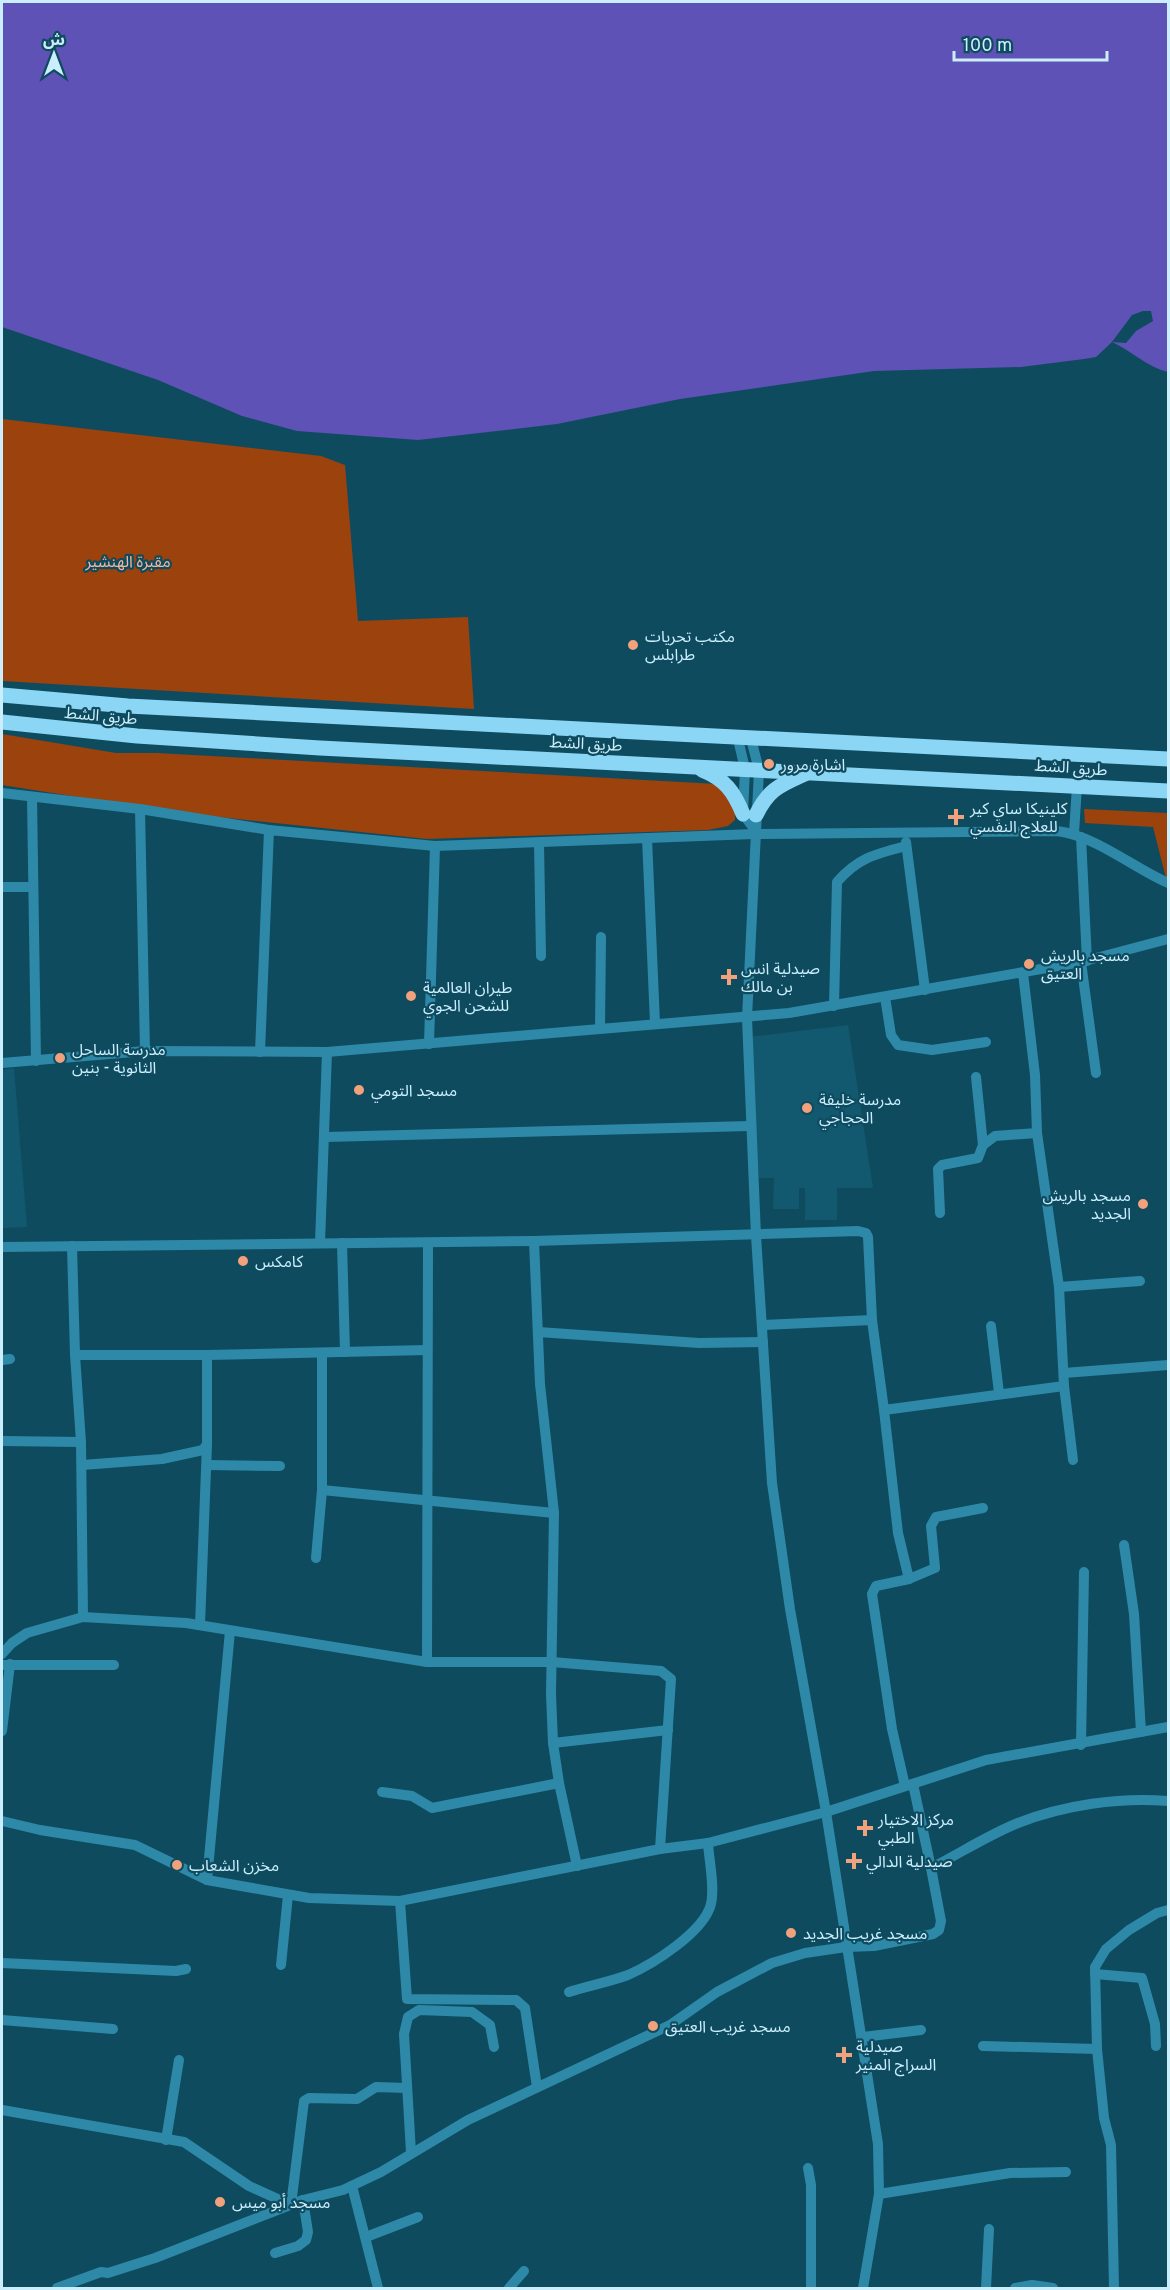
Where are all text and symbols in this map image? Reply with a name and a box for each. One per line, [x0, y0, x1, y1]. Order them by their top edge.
north arrow [24, 24, 84, 84]
scale bar [954, 24, 1107, 62]
text: ش [43, 31, 65, 51]
text: 100 m [963, 35, 1012, 58]
park label: مقبرة الهنشير [84, 553, 171, 573]
place label: مكتب تحريات طرابلس [645, 628, 735, 666]
marker: مكتب تحريات طرابلس [626, 638, 640, 652]
street label: طريق الشط [64, 704, 138, 730]
street label: طريق الشط [549, 733, 623, 757]
place label: اشارة مرور [780, 756, 845, 776]
street label: طريق الشط [1034, 756, 1108, 782]
marker: اشارة مرور [762, 757, 776, 771]
place label: كلينيكا ساي كير للعلاج النفسي [969, 800, 1068, 839]
marker: كلينيكا ساي كير للعلاج النفسي [947, 808, 965, 826]
place label: مسجد بالريش العتيق [1041, 947, 1130, 985]
marker: مسجد بالريش العتيق [1022, 957, 1036, 971]
place label: صيدلية انس بن مالك [741, 960, 820, 998]
marker: صيدلية انس بن مالك [722, 970, 736, 984]
place label: طيران العالمية للشحن الجوي [423, 979, 513, 1018]
marker: طيران العالمية للشحن الجوي [404, 989, 418, 1003]
place label: مدرسة الساحل الثانوية - بنين [72, 1041, 166, 1079]
marker: مدرسة الساحل الثانوية - بنين [53, 1051, 67, 1065]
place label: مسجد التومي [371, 1082, 457, 1103]
marker: مسجد التومي [352, 1083, 366, 1097]
place label: مدرسة خليفة الحجاجي [819, 1091, 901, 1130]
marker: مدرسة خليفة الحجاجي [800, 1101, 814, 1115]
place label: مسجد بالريش الجديد [1042, 1187, 1131, 1225]
marker: مسجد بالريش الجديد [1136, 1197, 1150, 1211]
place label: كامكس [255, 1253, 303, 1273]
marker: كامكس [236, 1254, 250, 1268]
place label: مركز الاختيار الطبي [877, 1811, 954, 1850]
marker: مركز الاختيار الطبي [856, 1819, 874, 1837]
place label: صيدلية الدالي [866, 1853, 953, 1874]
marker: صيدلية الدالي [847, 1854, 861, 1868]
place label: مخزن الشعاب [189, 1857, 279, 1877]
marker: مخزن الشعاب [170, 1858, 184, 1872]
place label: مسجد غريب الجديد [803, 1925, 927, 1945]
marker: مسجد غريب الجديد [784, 1926, 798, 1940]
place label: مسجد غريب العتيق [665, 2018, 791, 2038]
marker: مسجد غريب العتيق [646, 2019, 660, 2033]
place label: صيدلية السراج المنير [855, 2038, 936, 2077]
marker: صيدلية السراج المنير [837, 2048, 851, 2062]
place label: مسجد أبو ميس [232, 2193, 331, 2214]
marker: مسجد أبو ميس [213, 2195, 227, 2209]

